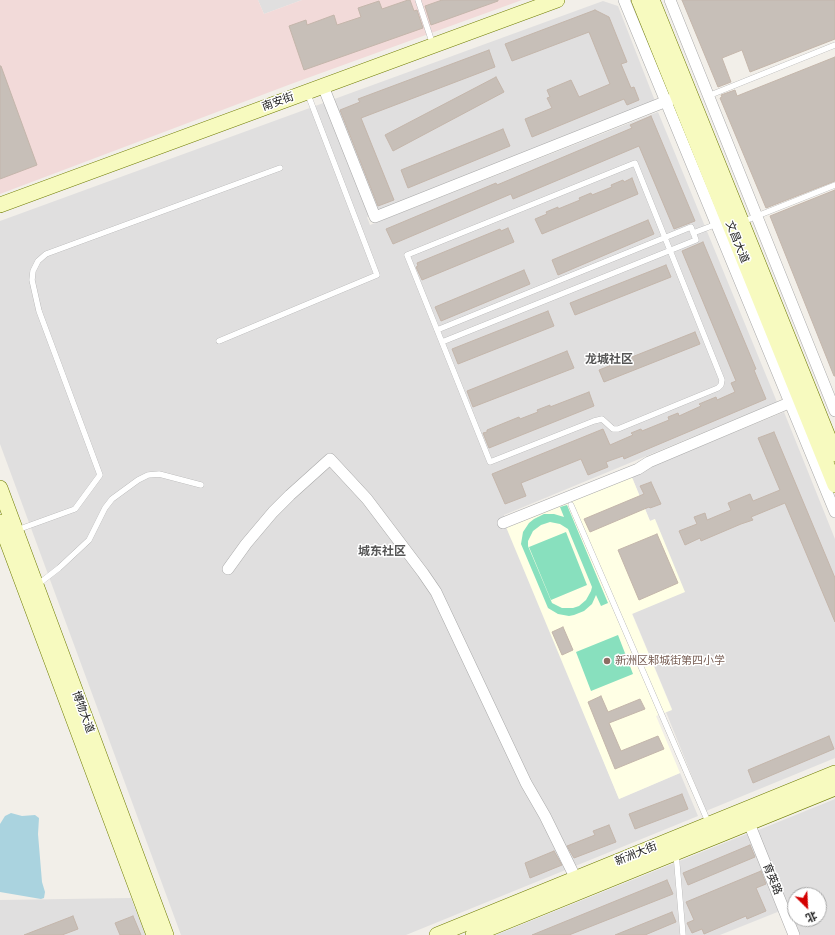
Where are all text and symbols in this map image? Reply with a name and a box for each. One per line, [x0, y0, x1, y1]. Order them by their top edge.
street label: 南安街 [260, 90, 296, 114]
street label: 文昌大道 [723, 219, 751, 265]
district label: 龙城社区 [585, 353, 633, 367]
district label: 城东社区 [358, 545, 406, 559]
place label: 新洲区邾城街第四小学 [615, 654, 725, 668]
marker: 新洲区邾城街第四小学 [602, 656, 612, 666]
street label: 博物大道 [69, 689, 97, 735]
street label: 新洲大街 [613, 840, 659, 868]
street label: 育英路 [760, 861, 784, 897]
north arrow [787, 887, 827, 927]
text: 北 [804, 908, 819, 926]

